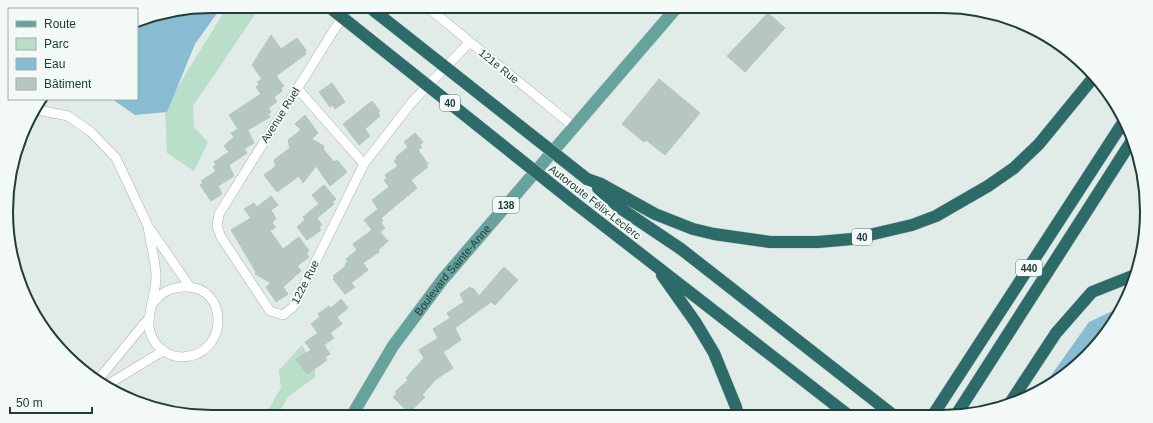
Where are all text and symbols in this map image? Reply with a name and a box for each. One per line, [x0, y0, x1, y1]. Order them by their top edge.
legend [8, 8, 138, 100]
text: Route [44, 17, 76, 31]
text: Parc [44, 37, 69, 51]
street label: 121e Rue [477, 46, 521, 86]
text: Eau [44, 57, 65, 71]
text: Bâtiment [44, 77, 92, 91]
street label: Avenue Ruel [258, 85, 302, 145]
road number: 40 [440, 95, 460, 111]
street label: Autoroute Félix-Leclerc [547, 162, 644, 242]
road number: 138 [493, 197, 519, 213]
street label: Boulevard Sainte-Anne [412, 222, 493, 318]
road number: 40 [852, 229, 872, 245]
street label: 122e Rue [289, 258, 321, 306]
road number: 440 [1016, 260, 1042, 276]
scale bar [10, 389, 92, 415]
text: 50 m [16, 396, 43, 410]

